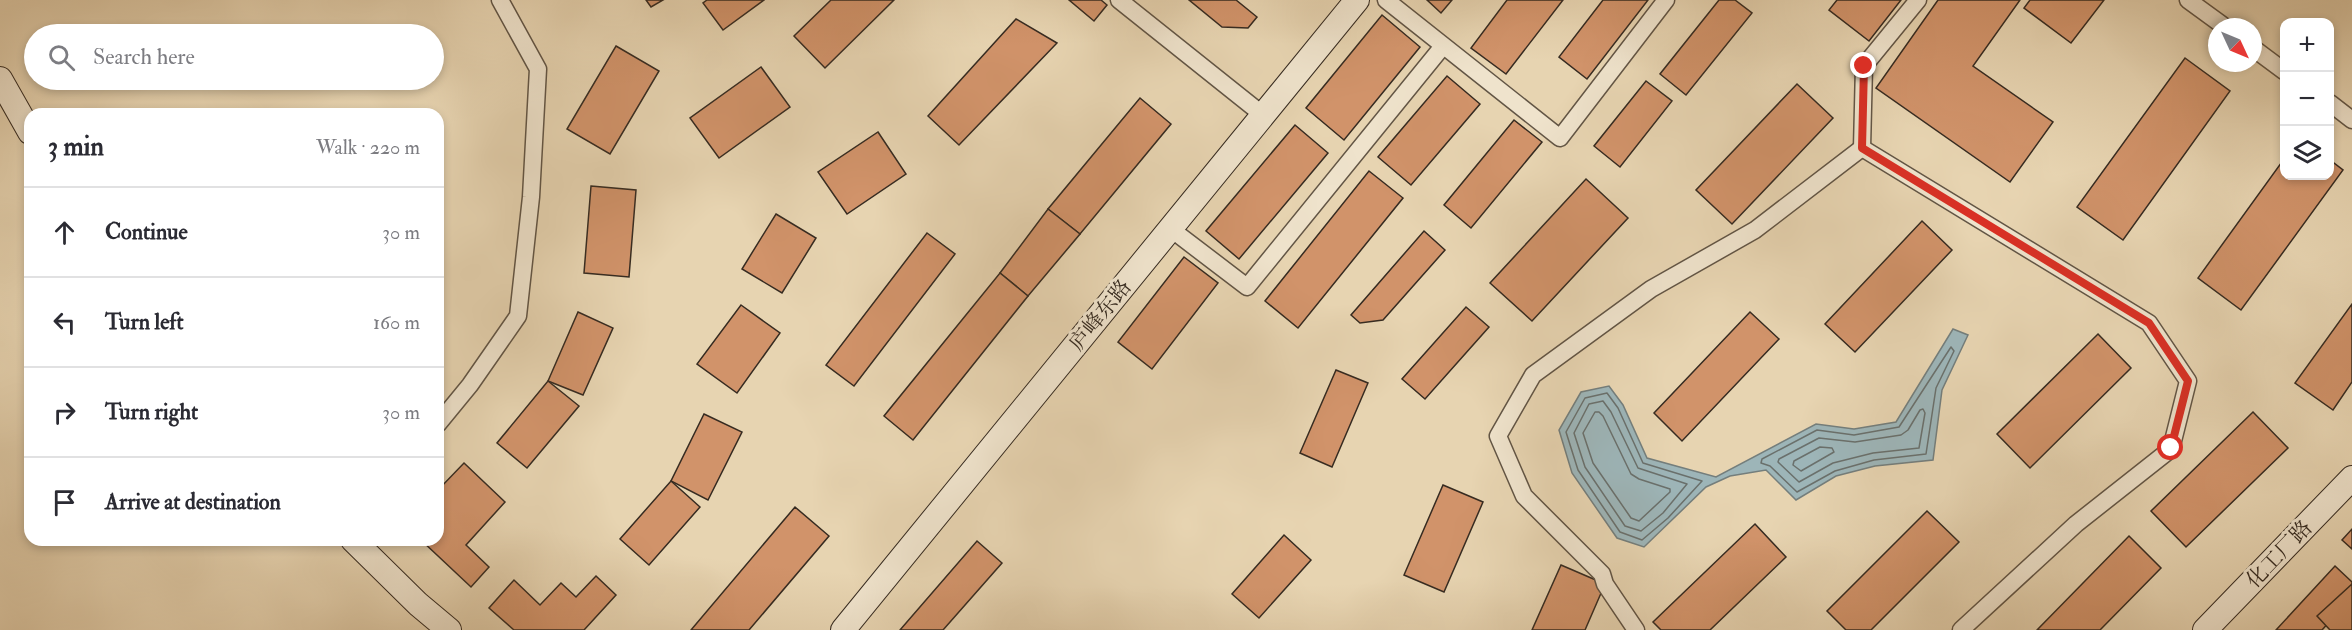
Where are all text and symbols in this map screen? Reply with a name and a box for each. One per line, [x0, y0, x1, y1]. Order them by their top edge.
north arrow [2208, 18, 2262, 72]
map controls [2280, 18, 2334, 180]
button: + [2280, 18, 2334, 72]
search box [24, 24, 444, 90]
icon: search [45, 41, 78, 74]
text: Search here [93, 43, 195, 71]
route end [1850, 52, 1876, 78]
button: − [2280, 72, 2334, 126]
button: layers [2280, 126, 2334, 180]
text: 3 min [48, 131, 104, 163]
text: Walk · 220 m [316, 135, 420, 160]
icon: ahead [48, 216, 81, 249]
text: Continue [105, 218, 188, 246]
text: 30 m [382, 220, 420, 245]
street label: 庐峰东路 [1063, 274, 1137, 356]
icon: left [48, 306, 81, 339]
text: Turn left [105, 308, 184, 336]
text: 160 m [373, 310, 420, 335]
icon: right [48, 396, 81, 429]
text: Turn right [105, 398, 198, 426]
text: 30 m [382, 400, 420, 425]
route start [2157, 434, 2183, 460]
icon: arrive [48, 486, 81, 519]
text: Arrive at destination [105, 488, 281, 516]
street label: 化工厂路 [2240, 515, 2318, 594]

